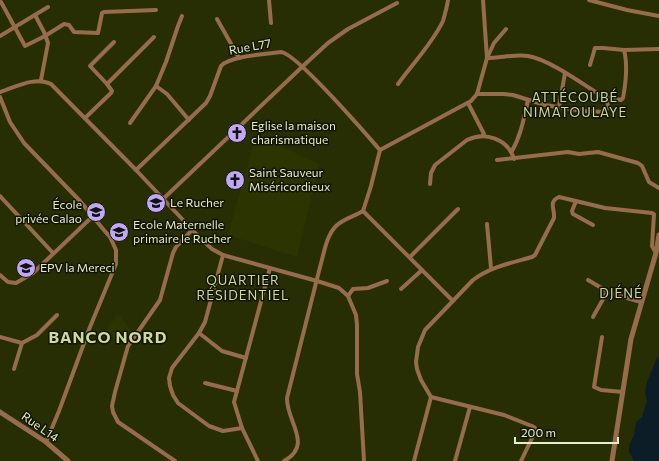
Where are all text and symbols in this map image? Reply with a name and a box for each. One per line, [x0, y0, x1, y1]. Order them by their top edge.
street label: Rue L77 [228, 35, 272, 57]
district label: ATTÉCOUBÉ NIMATOULAYE [523, 88, 627, 120]
place label: Eglise la maison charismatique [251, 118, 336, 146]
church icon: Eglise la maison charismatique [226, 122, 248, 144]
place label: Saint Sauveur Miséricordieux [249, 165, 331, 193]
church icon: Saint Sauveur Miséricordieux [224, 169, 246, 191]
school or university icon: Le Rucher [145, 192, 167, 214]
place label: Le Rucher [170, 195, 224, 209]
place label: École privée Calao [15, 197, 82, 225]
school or university icon: École privée Calao [85, 201, 107, 223]
place label: Ecole Maternelle primaire le Rucher [133, 217, 232, 245]
school or university icon: Ecole Maternelle primaire le Rucher [108, 221, 130, 243]
school or university icon: EPV la Mereci [15, 257, 37, 279]
place label: EPV la Mereci [40, 260, 115, 274]
district label: QUARTIER RÉSIDENTIEL [197, 272, 289, 303]
district label: DJÉNÉ [599, 284, 643, 301]
district label: BANCO NORD [49, 327, 167, 346]
street label: Rue L14 [19, 408, 62, 444]
scale bar [515, 419, 618, 445]
text: 200 m [521, 425, 556, 439]

